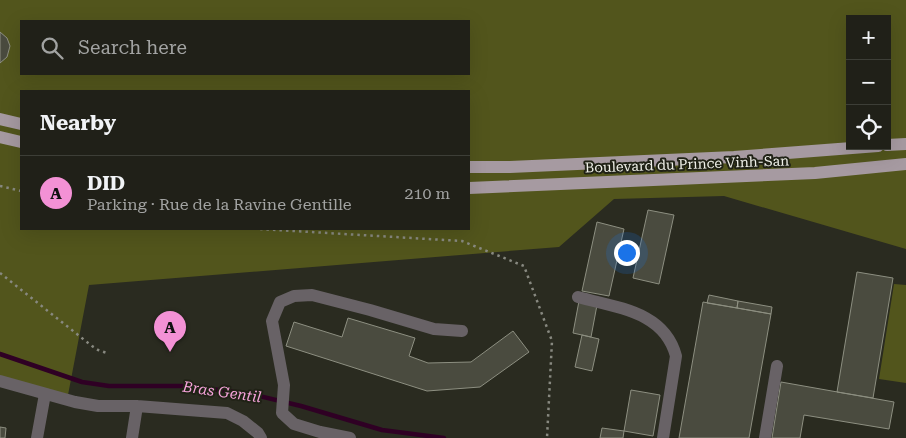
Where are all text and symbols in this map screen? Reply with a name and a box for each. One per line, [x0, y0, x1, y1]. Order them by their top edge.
map controls [846, 15, 891, 150]
button: + [846, 15, 891, 60]
search box [20, 20, 470, 75]
icon: search [38, 34, 66, 62]
text: Search here [78, 36, 187, 59]
button: − [846, 60, 891, 105]
button: locate [846, 105, 891, 150]
text: Nearby [40, 111, 116, 135]
street label: Boulevard du Prince Vinh-San [585, 152, 789, 176]
text: DID [87, 172, 125, 195]
text: A [50, 184, 62, 203]
text: 210 m [404, 184, 450, 203]
text: Parking · Rue de la Ravine Gentille [87, 195, 352, 214]
your location [614, 240, 640, 266]
pin: A [154, 311, 186, 352]
water label: Bras Gentil [181, 377, 263, 406]

